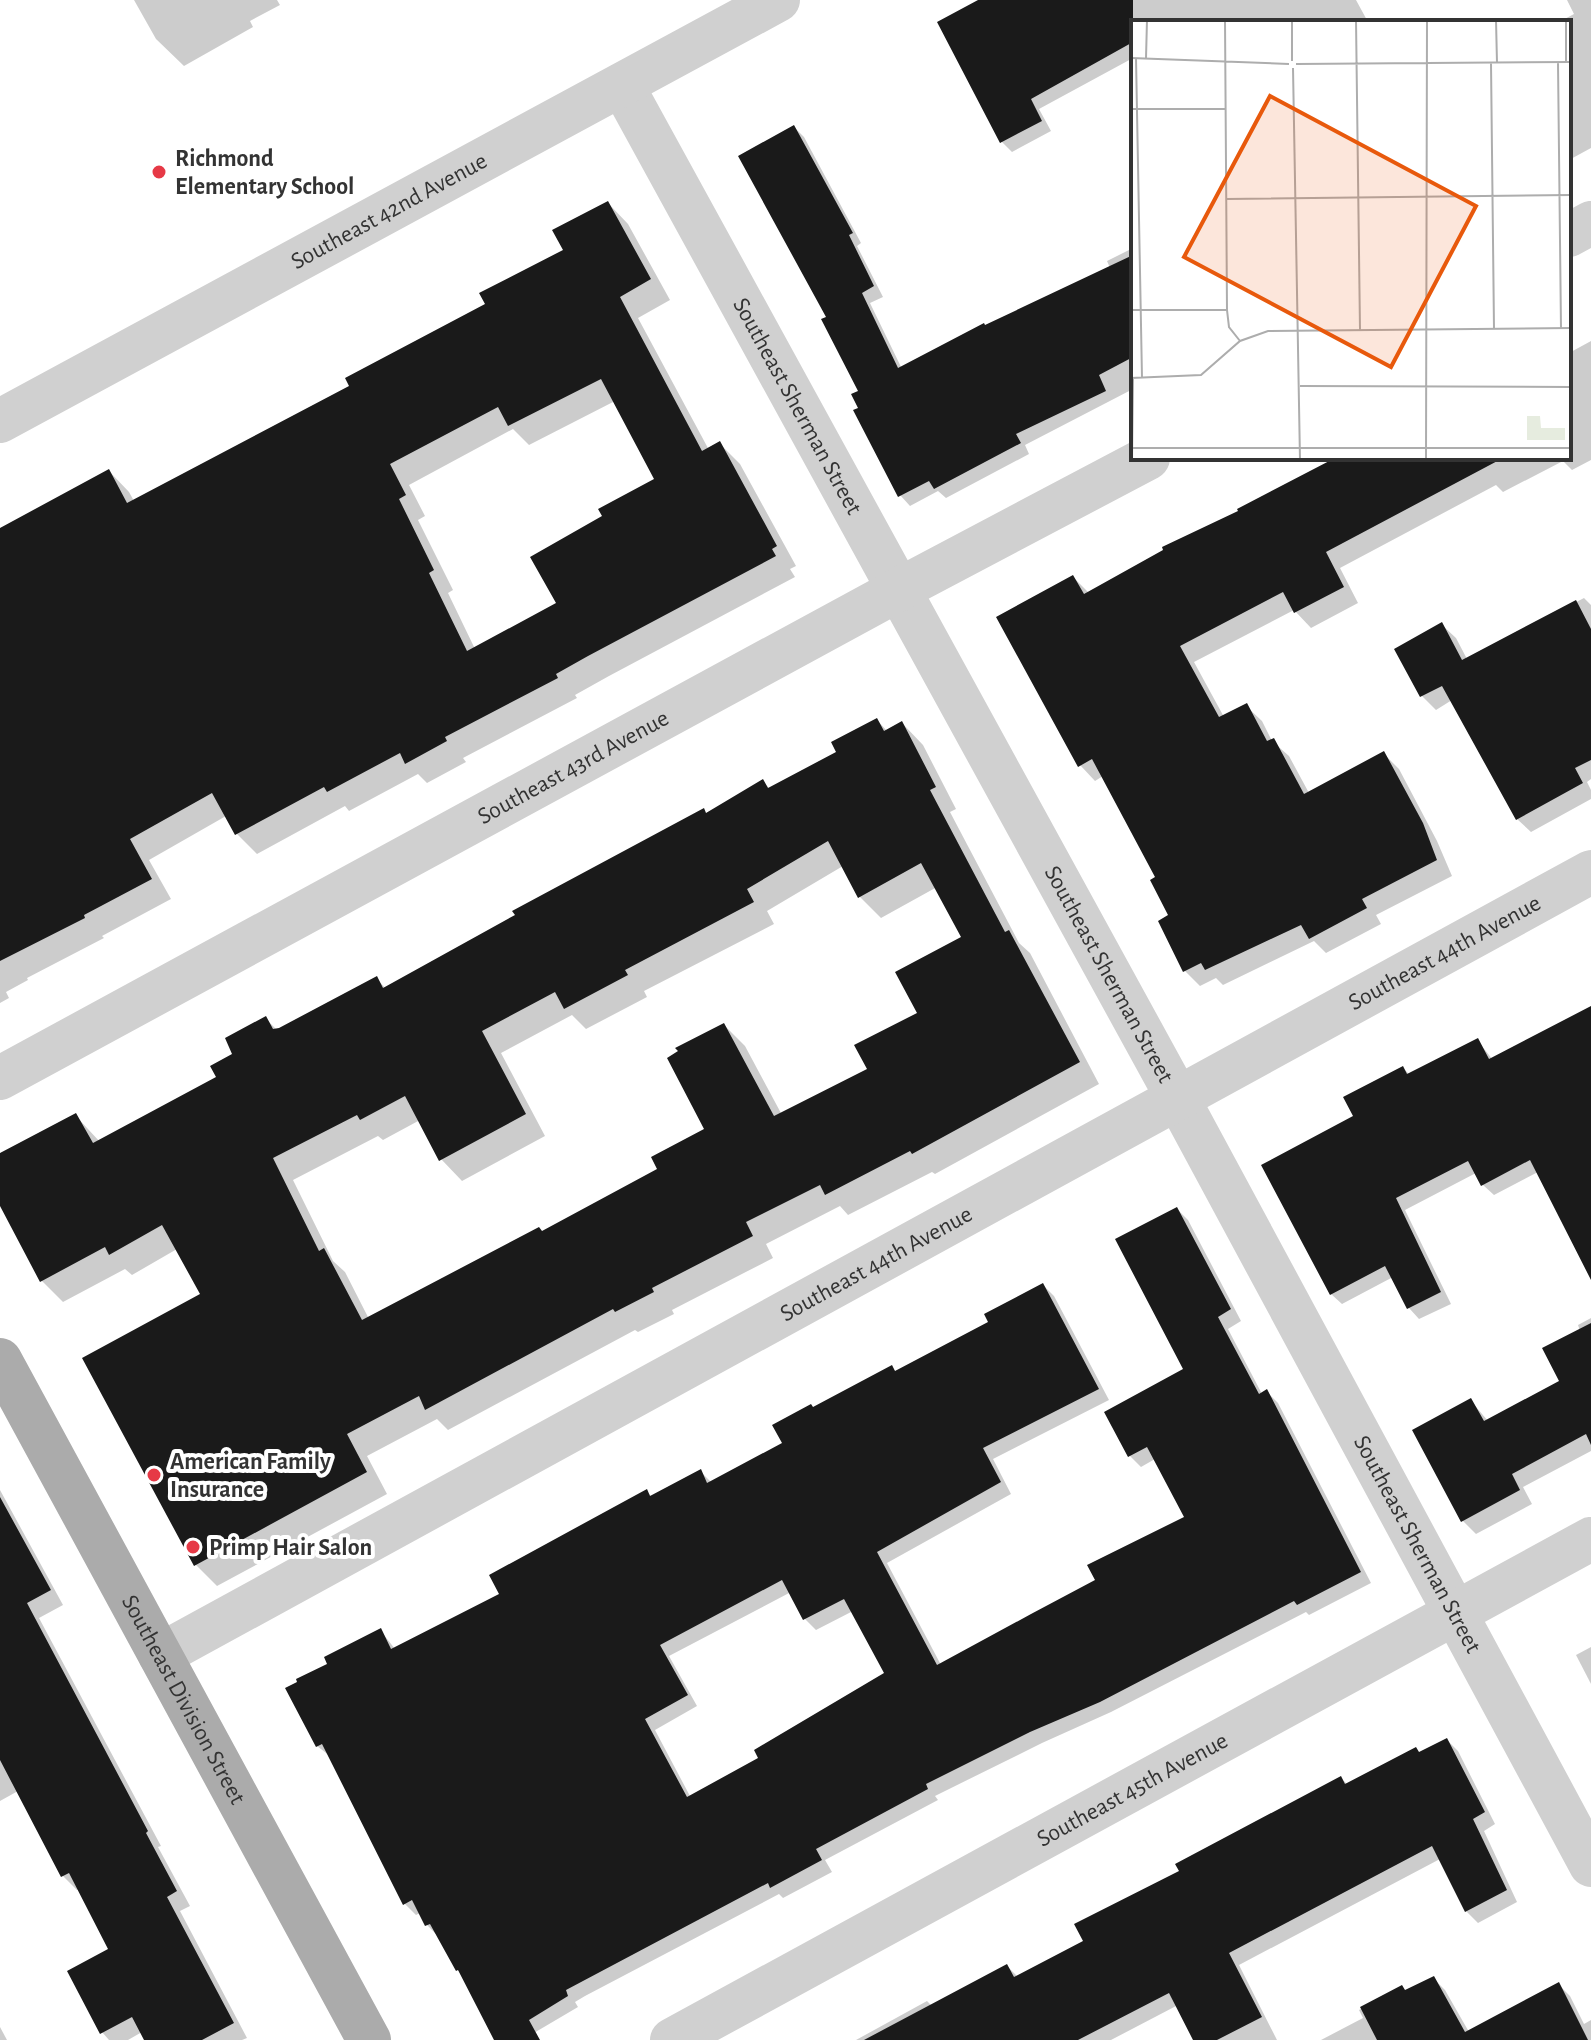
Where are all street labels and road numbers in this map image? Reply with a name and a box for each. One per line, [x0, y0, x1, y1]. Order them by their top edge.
street label: Southeast 42nd Avenue [287, 149, 491, 274]
street label: Southeast Sherman Street [728, 294, 866, 519]
street label: Southeast 43rd Avenue [474, 706, 673, 829]
street label: Southeast Sherman Street [1040, 862, 1178, 1087]
street label: Southeast 44th Avenue [1345, 891, 1545, 1015]
street label: Southeast 44th Avenue [776, 1202, 976, 1326]
street label: Southeast Sherman Street [1349, 1432, 1485, 1657]
street label: Southeast Division Street [117, 1591, 250, 1809]
street label: Southeast 45th Avenue [1033, 1728, 1232, 1852]

